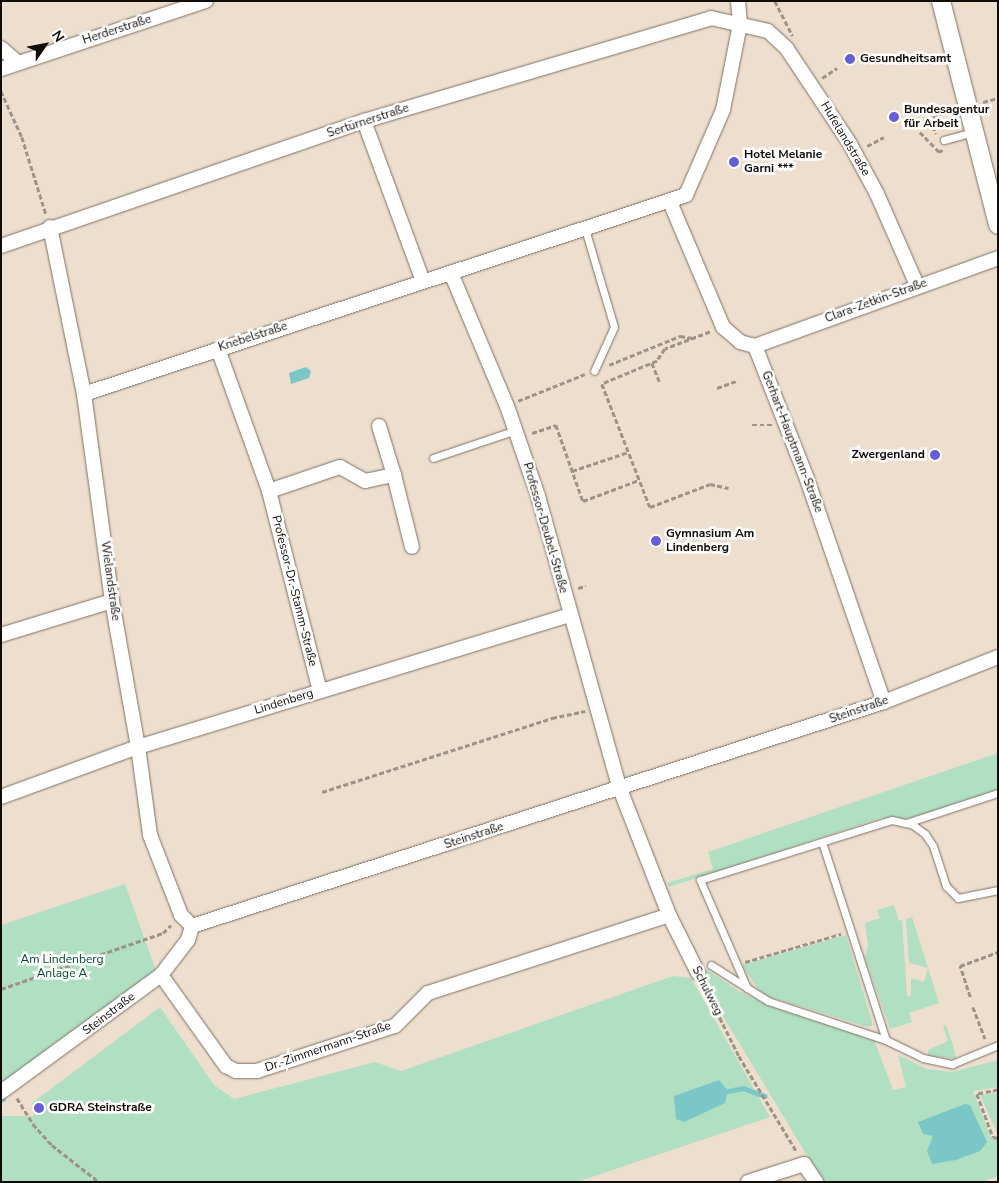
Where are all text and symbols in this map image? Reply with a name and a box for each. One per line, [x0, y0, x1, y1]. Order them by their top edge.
street label: Herderstraße [81, 12, 153, 48]
north arrow [20, 20, 70, 70]
text: N [47, 27, 69, 46]
place label: Gesundheitsamt [860, 52, 951, 66]
marker: Gesundheitsamt [844, 53, 856, 65]
street label: Hufelandstraße [817, 99, 873, 179]
street label: Sertürnerstraße [325, 101, 411, 141]
place label: Bundesagentur für Arbeit [904, 103, 989, 131]
marker: Bundesagentur für Arbeit [888, 111, 900, 123]
place label: Hotel Melanie Garni *** [744, 148, 822, 176]
marker: Hotel Melanie Garni *** [728, 156, 740, 168]
street label: Clara-Zetkin-Straße [823, 276, 929, 326]
street label: Knebelstraße [217, 319, 289, 355]
street label: Gerhart-Hauptmann-Straße [758, 369, 826, 515]
place label: Zwergenland [851, 448, 925, 462]
marker: Zwergenland [929, 449, 941, 461]
street label: Professor-Deubel-Straße [519, 461, 571, 595]
street label: Professor-Dr.-Stamm-Straße [268, 514, 320, 668]
place label: Gymnasium Am Lindenberg [666, 527, 754, 555]
marker: Gymnasium Am Lindenberg [650, 535, 662, 547]
street label: Wielandstraße [97, 540, 123, 622]
street label: Lindenberg [253, 686, 315, 718]
street label: Steinstraße [827, 693, 891, 727]
street label: Steinstraße [442, 820, 506, 852]
park label: Am Lindenberg Anlage A [20, 953, 104, 981]
street label: Schulweg [688, 964, 726, 1018]
street label: Steinstraße [80, 990, 138, 1038]
street label: Dr.-Zimmermann-Straße [263, 1019, 393, 1075]
place label: GDRA Steinstraße [49, 1101, 152, 1115]
marker: GDRA Steinstraße [33, 1102, 45, 1114]

